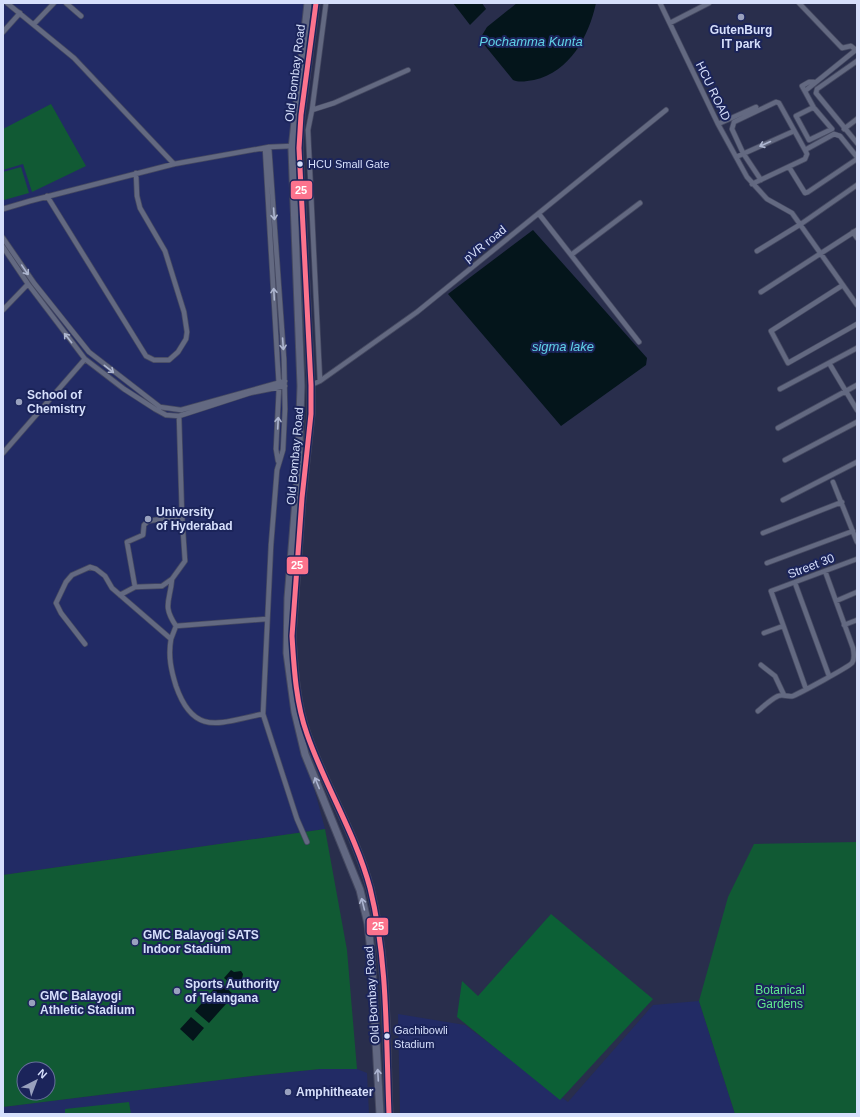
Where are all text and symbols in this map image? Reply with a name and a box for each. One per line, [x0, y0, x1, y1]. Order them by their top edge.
marker: GutenBurg IT park [736, 12, 746, 22]
street label: Old Bombay Road [282, 23, 308, 123]
place label: GutenBurg IT park [710, 23, 772, 51]
water label: Pochamma Kunta [479, 34, 583, 49]
street label: HCU ROAD [693, 59, 733, 123]
one-way arrow [759, 141, 771, 148]
place label: HCU Small Gate [308, 158, 389, 170]
marker: HCU Small Gate [295, 159, 305, 169]
line badge: 25 [290, 180, 313, 200]
text: 25 [295, 184, 307, 196]
one-way arrow [270, 207, 277, 220]
street label: pVR road [461, 223, 509, 265]
one-way arrow [21, 264, 29, 275]
one-way arrow [270, 288, 277, 301]
one-way arrow [64, 332, 73, 343]
one-way arrow [279, 337, 286, 350]
water label: sigma lake [532, 339, 594, 354]
one-way arrow [103, 364, 114, 373]
place label: School of Chemistry [27, 388, 86, 416]
marker: School of Chemistry [14, 397, 24, 407]
street label: Old Bombay Road [284, 407, 306, 505]
one-way arrow [274, 417, 281, 430]
place label: University of Hyderabad [156, 505, 233, 533]
marker: University of Hyderabad [143, 514, 153, 524]
street label: Street 30 [786, 551, 837, 581]
line badge: 25 [286, 556, 309, 575]
text: 25 [291, 559, 303, 571]
one-way arrow [313, 777, 320, 789]
one-way arrow [359, 898, 366, 911]
line badge: 25 [366, 917, 389, 936]
text: 25 [372, 920, 384, 932]
place label: GMC Balayogi SATS Indoor Stadium [143, 928, 259, 956]
marker: GMC Balayogi SATS Indoor Stadium [130, 937, 140, 947]
street label: Old Bombay Road [362, 946, 382, 1044]
place label: Sports Authority of Telangana [185, 977, 280, 1005]
park label: Botanical Gardens [755, 983, 805, 1011]
marker: Sports Authority of Telangana [172, 986, 182, 996]
place label: GMC Balayogi Athletic Stadium [40, 989, 135, 1017]
marker: GMC Balayogi Athletic Stadium [27, 998, 37, 1008]
place label: Gachibowli Stadium [394, 1024, 448, 1050]
marker: Gachibowli Stadium [382, 1031, 392, 1041]
north arrow [16, 1061, 56, 1101]
text: N [36, 1066, 50, 1081]
one-way arrow [374, 1069, 382, 1082]
place label: Amphitheater [296, 1085, 374, 1099]
marker: Amphitheater [283, 1087, 293, 1097]

